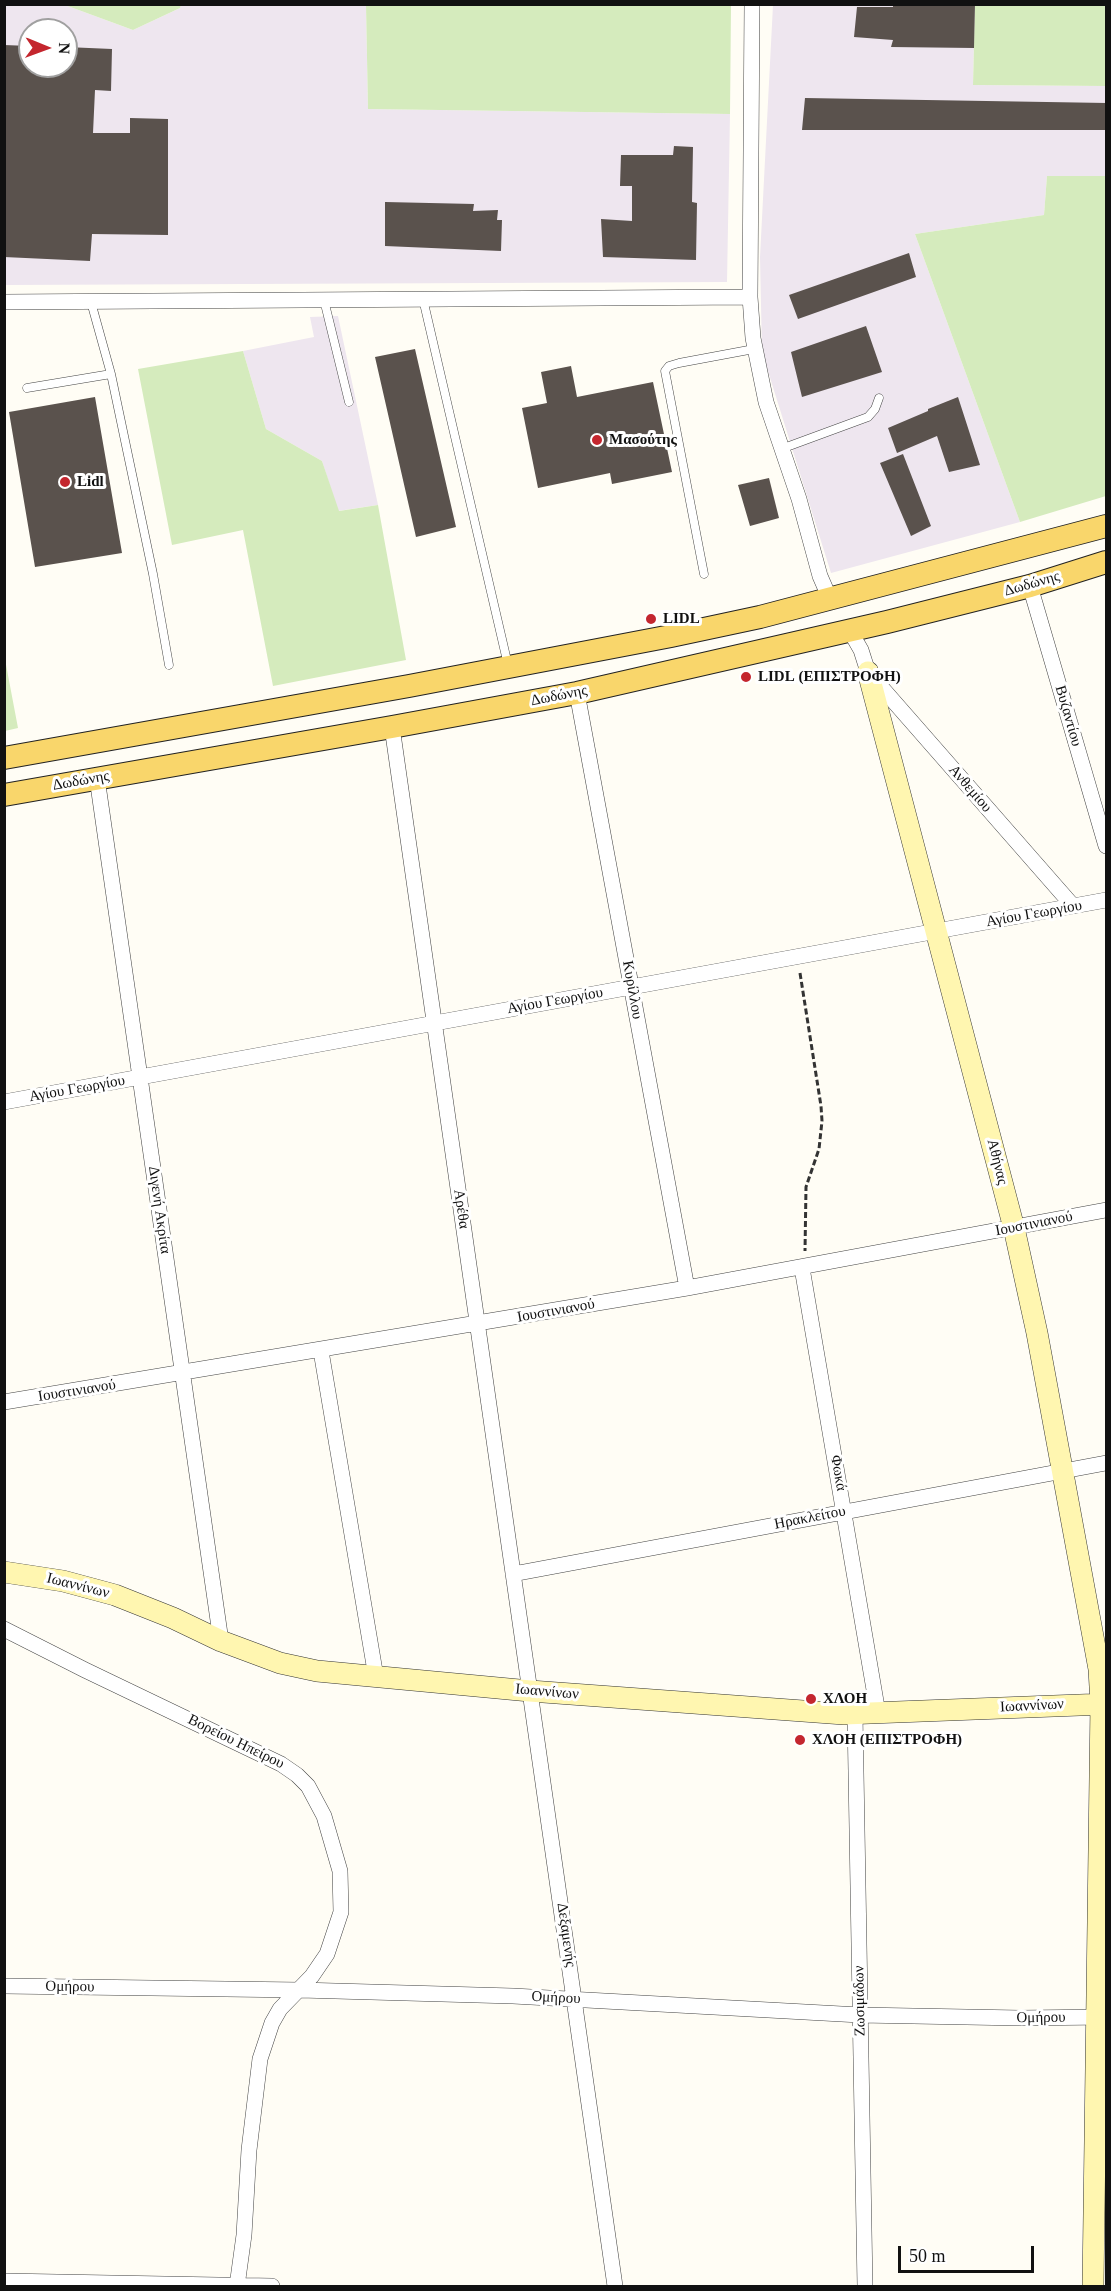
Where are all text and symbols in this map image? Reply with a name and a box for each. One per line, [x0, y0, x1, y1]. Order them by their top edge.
north arrow [18, 18, 78, 78]
text: N [56, 42, 73, 54]
place label: Μασούτης [609, 431, 677, 449]
marker: Μασούτης [590, 433, 604, 447]
place label: Lidl [77, 473, 104, 491]
marker: Lidl [58, 475, 72, 489]
street label: Δωδώνης [1002, 567, 1062, 601]
place label: LIDL [663, 610, 700, 628]
marker: LIDL [644, 612, 658, 626]
place label: LIDL (ΕΠΙΣΤΡΟΦΗ) [758, 668, 901, 686]
marker: LIDL (ΕΠΙΣΤΡΟΦΗ) [739, 670, 753, 684]
street label: Δωδώνης [529, 682, 589, 710]
street label: Βυζαντίου [1051, 683, 1085, 749]
street label: Ανθεμίου [945, 762, 995, 816]
street label: Δωδώνης [51, 767, 111, 795]
street label: Αγίου Γεωργίου [985, 897, 1083, 931]
street label: Κυρίλλου [618, 959, 646, 1021]
street label: Αγίου Γεωργίου [506, 984, 604, 1018]
street label: Αγίου Γεωργίου [28, 1072, 126, 1106]
street label: Αθήνας [983, 1137, 1011, 1187]
street label: Διγενή Ακρίτα [144, 1165, 174, 1255]
street label: Αρέθα [449, 1188, 473, 1230]
street label: Ιουστινιανού [994, 1208, 1074, 1240]
street label: Ιουστινιανού [516, 1295, 596, 1327]
street label: Ιουστινιανού [37, 1376, 117, 1406]
street label: Φωκά [826, 1454, 850, 1492]
street label: Ηρακλείτου [773, 1502, 847, 1534]
street label: Ιωαννίνων [45, 1570, 111, 1602]
street label: Ιωαννίνων [514, 1680, 580, 1704]
place label: ΧΛΟΗ [823, 1690, 867, 1708]
marker: ΧΛΟΗ [804, 1692, 818, 1706]
street label: Ιωαννίνων [1000, 1695, 1064, 1717]
street label: Βορείου Ηπείρου [185, 1711, 287, 1773]
place label: ΧΛΟΗ (ΕΠΙΣΤΡΟΦΗ) [812, 1731, 962, 1749]
marker: ΧΛΟΗ (ΕΠΙΣΤΡΟΦΗ) [793, 1733, 807, 1747]
street label: Δεξαμενής [553, 1902, 579, 1968]
street label: Ζωσιμάδων [850, 1965, 870, 2037]
street label: Ομήρου [45, 1978, 95, 1996]
street label: Ομήρου [531, 1988, 581, 2008]
street label: Ομήρου [1016, 2009, 1066, 2027]
scale bar [901, 2234, 1038, 2272]
text: 50 m [909, 2246, 946, 2266]

